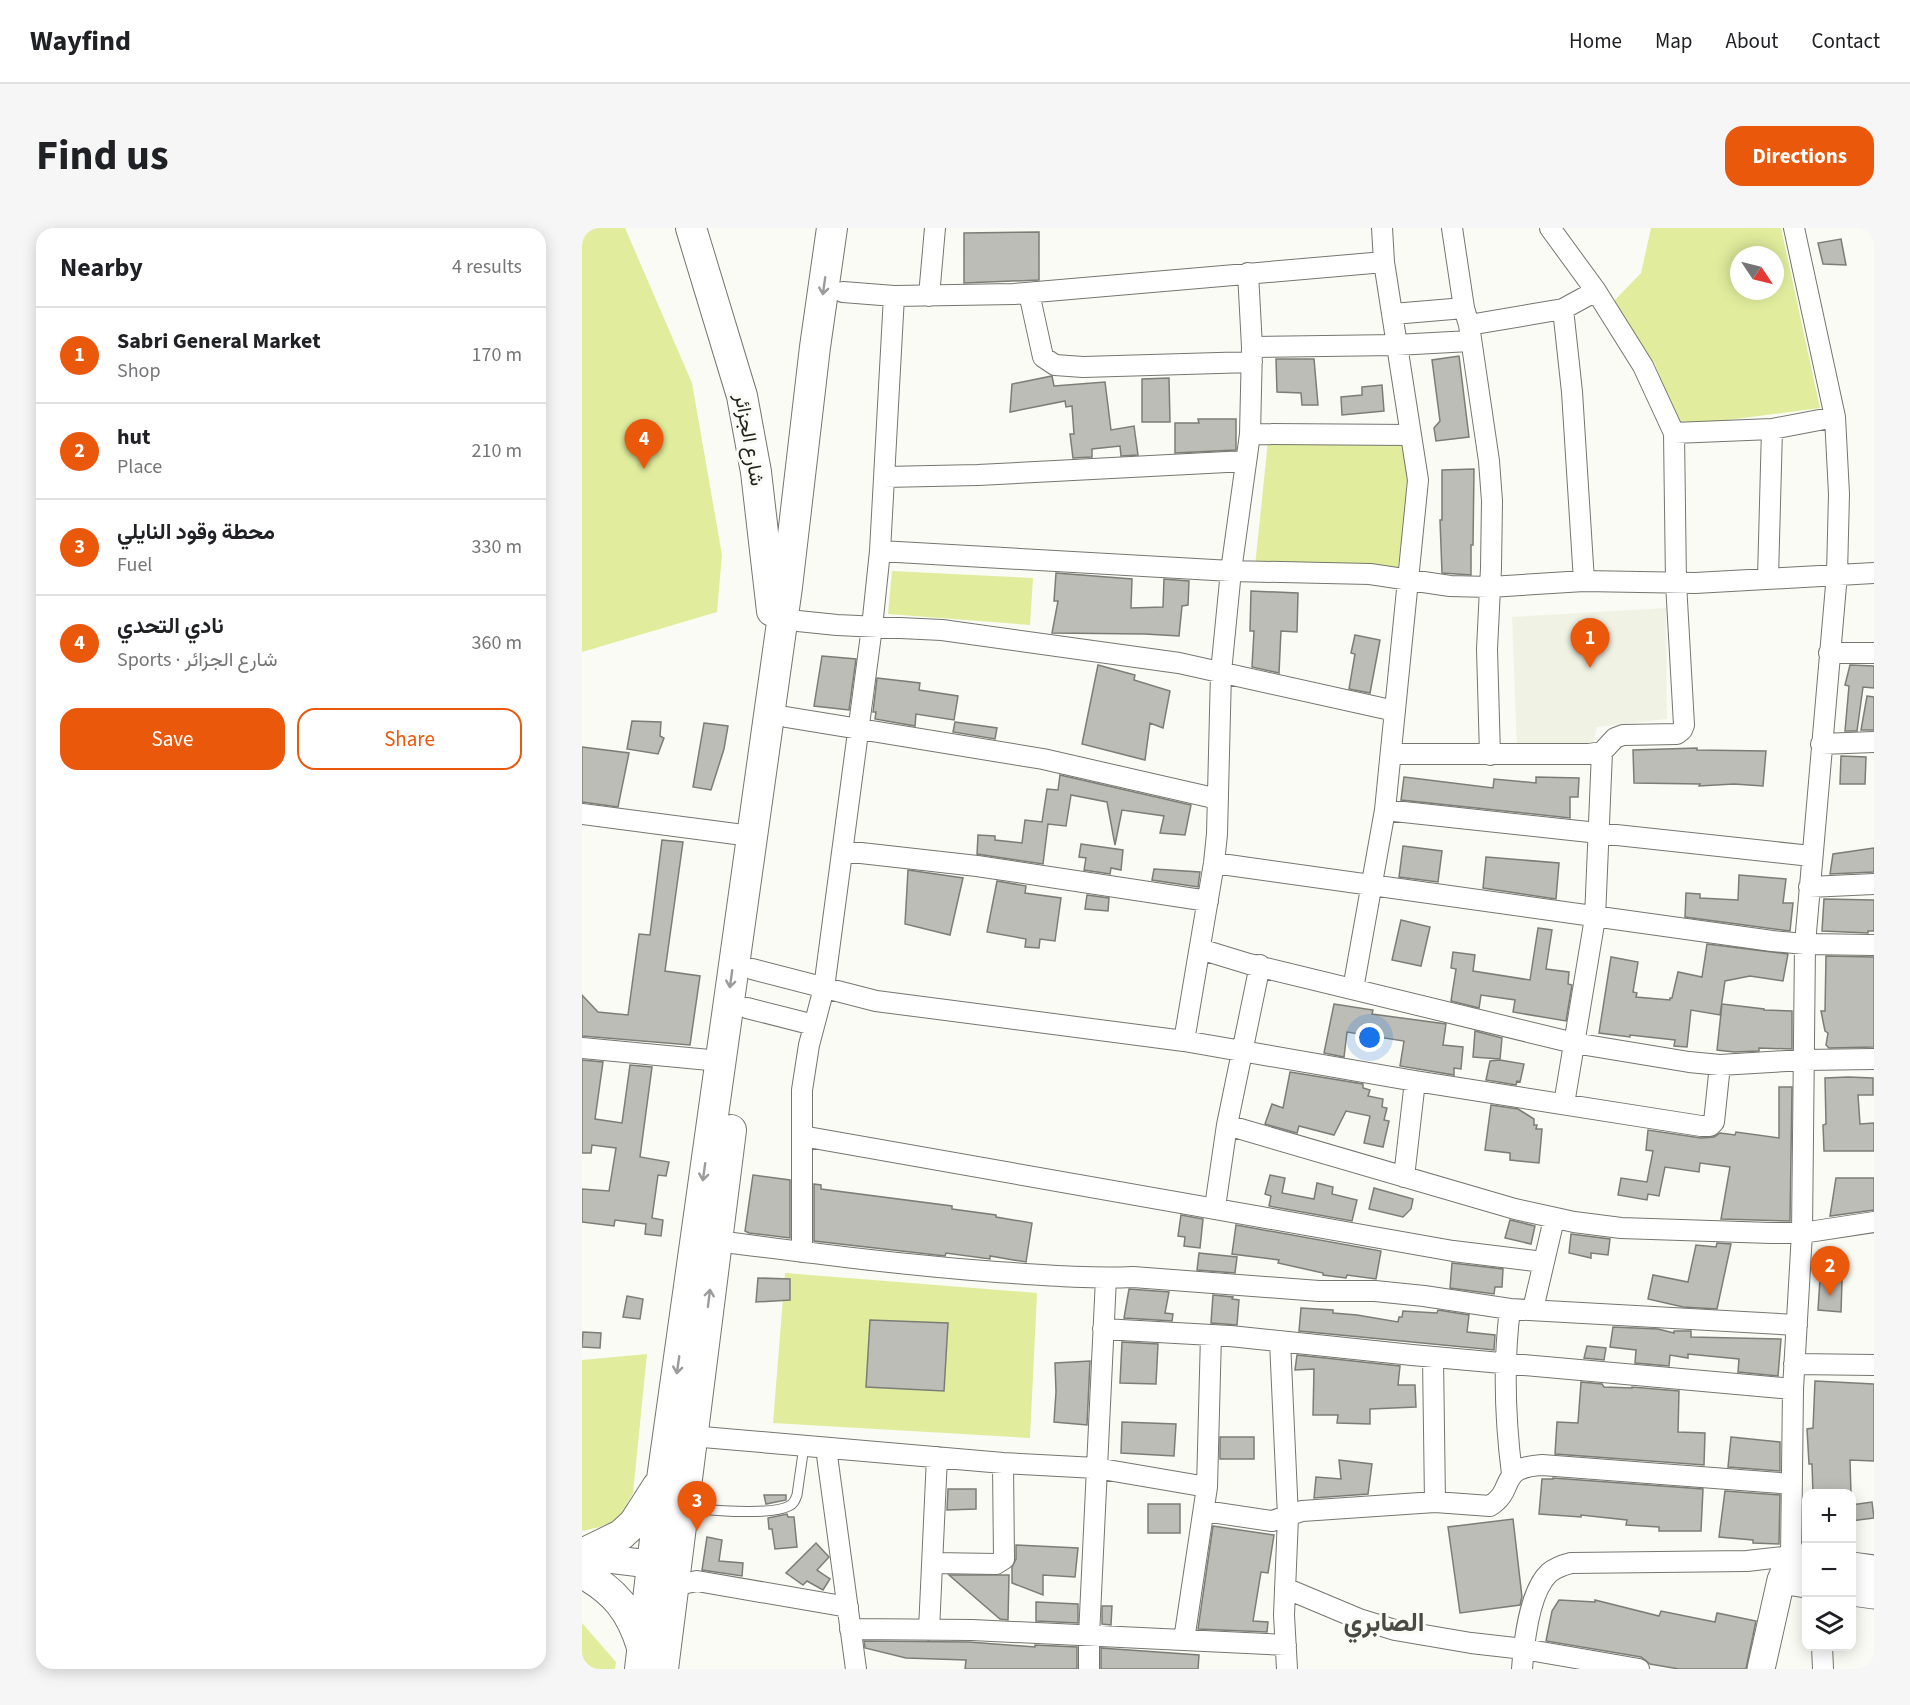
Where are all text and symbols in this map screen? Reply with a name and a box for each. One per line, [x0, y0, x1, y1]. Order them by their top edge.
text: Wayfind [30, 21, 131, 61]
text: Home [1569, 26, 1622, 56]
text: Map [1655, 26, 1693, 56]
text: About [1726, 26, 1778, 56]
text: Contact [1811, 26, 1880, 56]
text: Find us [36, 126, 169, 186]
button: Directions [1725, 126, 1874, 186]
north arrow [1730, 246, 1784, 300]
text: Nearby [60, 249, 143, 286]
text: 4 results [452, 253, 522, 281]
one-way arrow [818, 276, 829, 295]
text: Sabri General Market [117, 325, 321, 357]
text: 1 [74, 341, 85, 369]
text: 170 m [472, 341, 522, 369]
text: Shop [117, 357, 161, 385]
street label: شارع الجزائر [727, 391, 771, 488]
pin: 4 [624, 420, 664, 469]
text: hut [117, 421, 150, 453]
text: 2 [74, 437, 85, 465]
text: 210 m [472, 437, 522, 465]
text: Place [117, 453, 162, 481]
text: محطة وقود النايلي [117, 516, 275, 548]
text: 3 [74, 533, 85, 561]
text: 330 m [472, 533, 522, 561]
text: Fuel [117, 551, 152, 579]
text: نادي التحدي [117, 610, 224, 642]
pin: 1 [1570, 618, 1610, 668]
text: 4 [74, 629, 85, 657]
text: 360 m [472, 629, 522, 657]
text: Sports · شارع الجزائر [117, 646, 278, 674]
button: Save [60, 708, 285, 770]
button: Share [297, 708, 522, 770]
one-way arrow [726, 968, 737, 988]
your location [1355, 1023, 1384, 1052]
one-way arrow [699, 1161, 710, 1181]
pin: 2 [1810, 1246, 1850, 1296]
one-way arrow [704, 1289, 715, 1309]
one-way arrow [672, 1355, 683, 1374]
pin: 3 [678, 1482, 716, 1531]
map controls [1802, 1489, 1856, 1651]
button: + [1802, 1489, 1856, 1543]
button: − [1802, 1543, 1856, 1597]
button: layers [1802, 1597, 1856, 1651]
district label: الصابري [1343, 1604, 1425, 1644]

